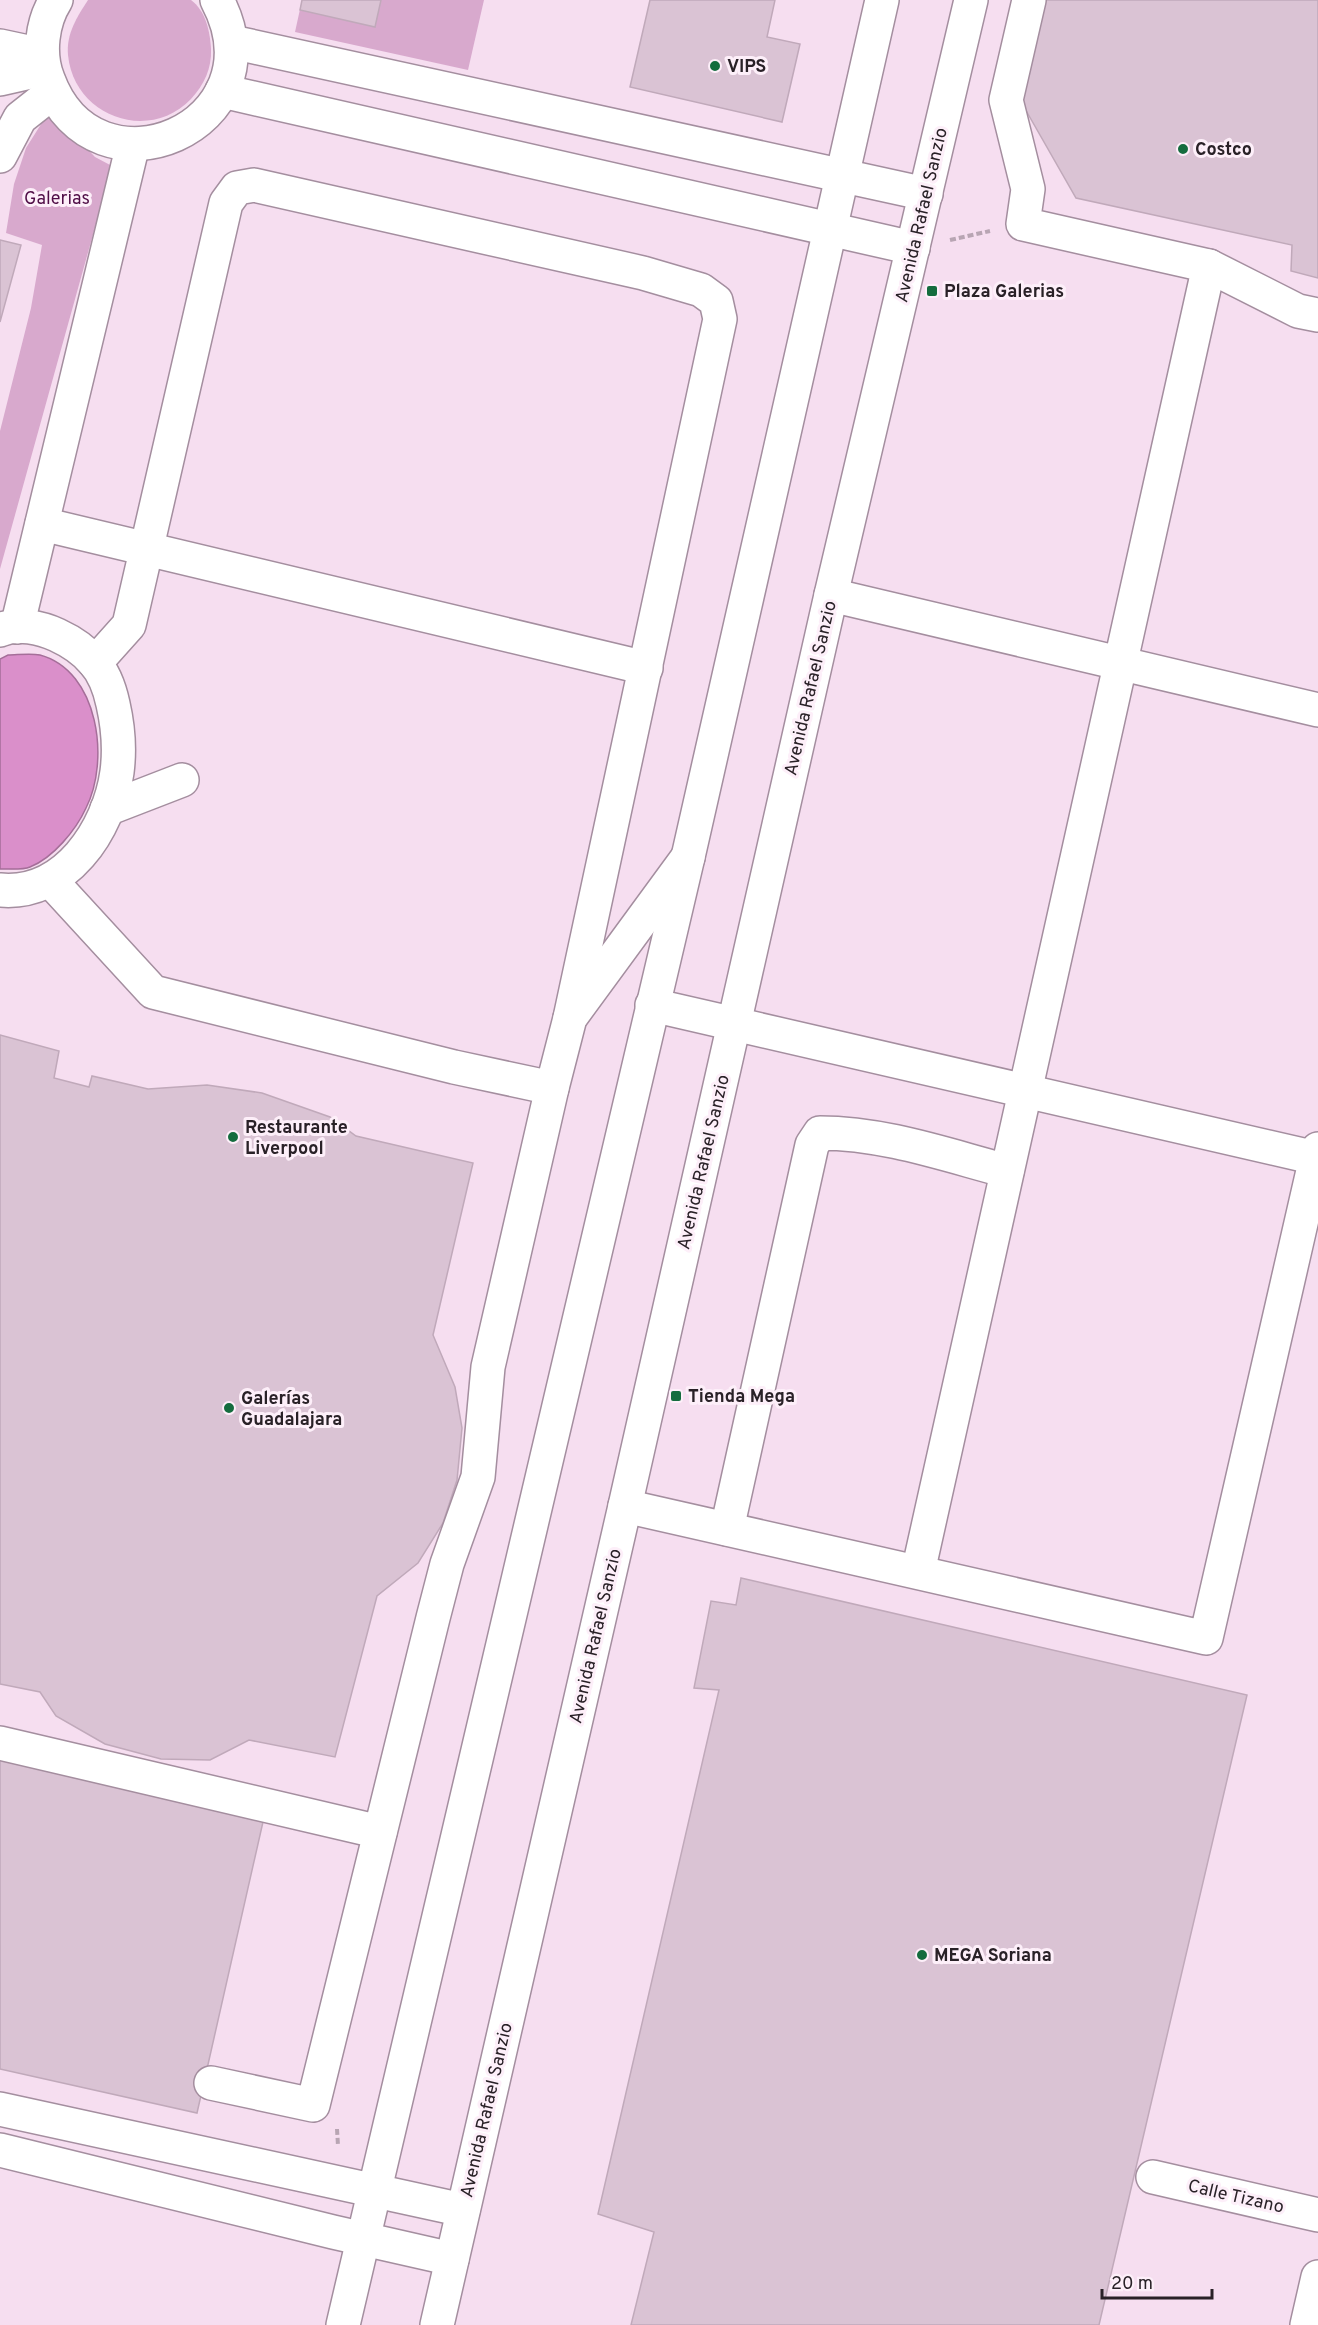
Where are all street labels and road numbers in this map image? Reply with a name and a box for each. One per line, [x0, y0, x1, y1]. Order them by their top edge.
street label: Avenida Rafael Sanzio [891, 126, 954, 305]
street label: Avenida Rafael Sanzio [780, 599, 843, 778]
street label: Avenida Rafael Sanzio [673, 1073, 736, 1252]
street label: Avenida Rafael Sanzio [565, 1547, 628, 1726]
street label: Avenida Rafael Sanzio [456, 2021, 519, 2200]
street label: Calle Tizano [1185, 2175, 1286, 2220]

